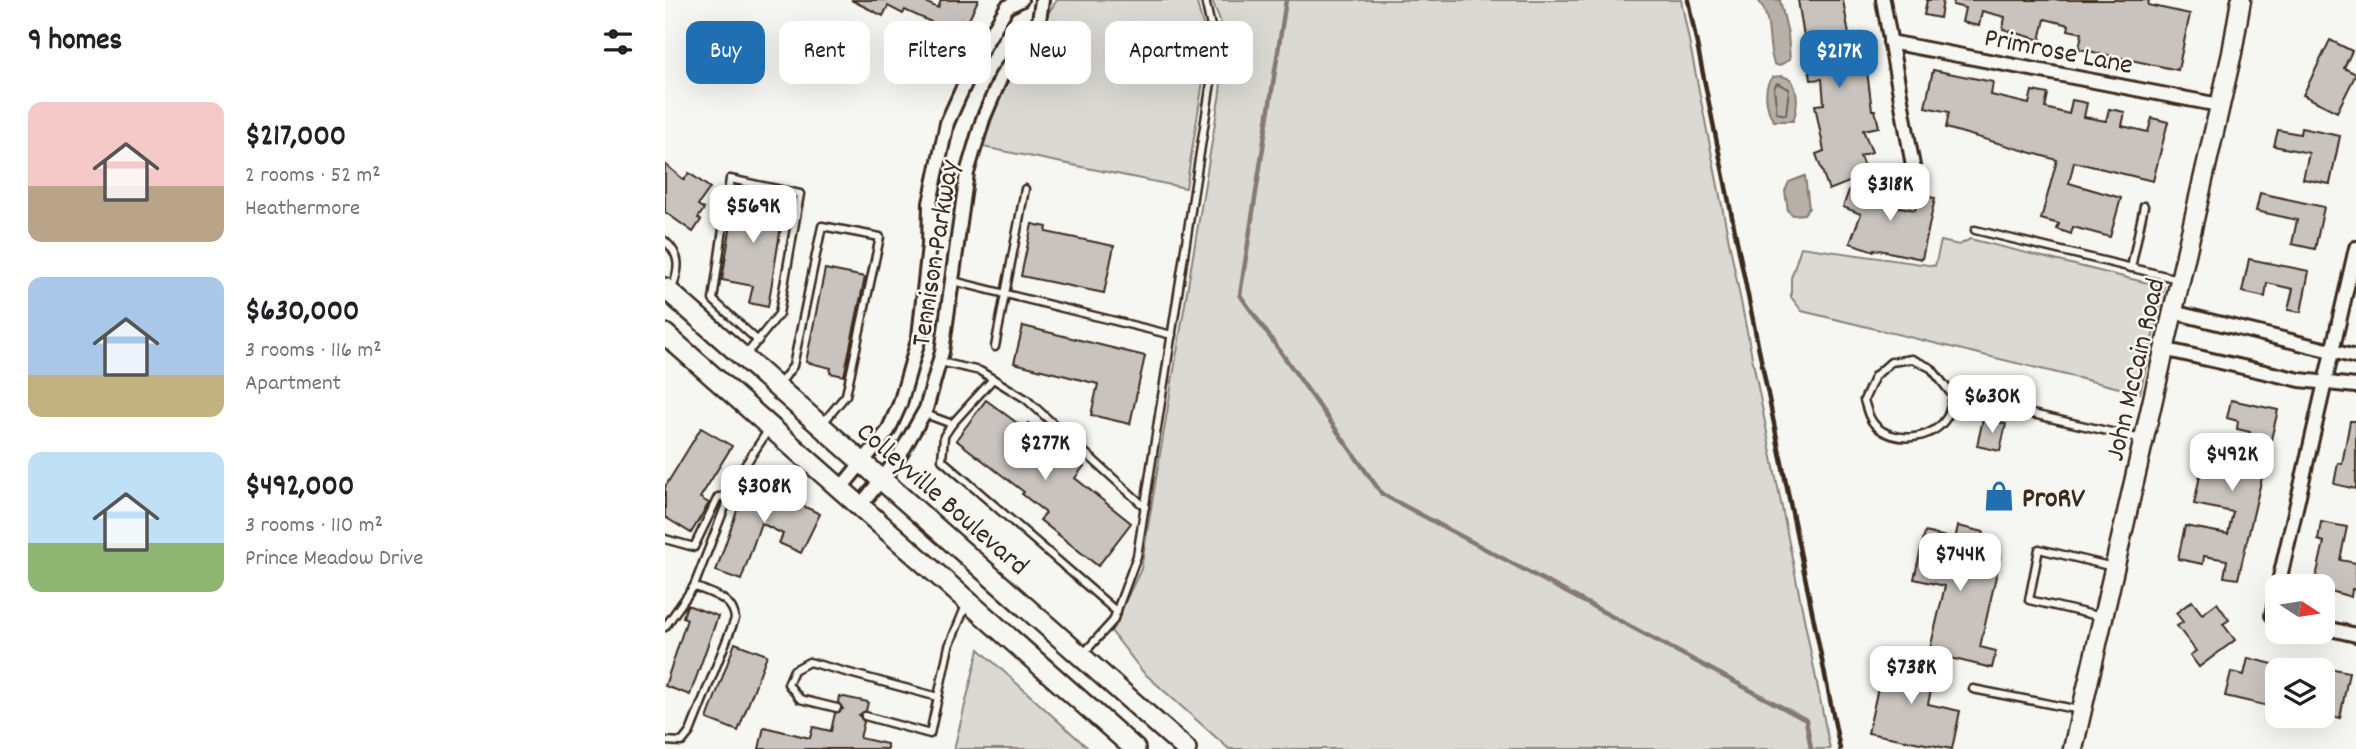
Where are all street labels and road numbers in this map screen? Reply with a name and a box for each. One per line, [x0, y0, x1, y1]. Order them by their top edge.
street label: Primrose Lane [1980, 20, 2136, 88]
street label: Tennison Parkway [903, 157, 973, 350]
street label: John McCain Road [2097, 275, 2178, 465]
street label: Colleyville Boulevard [846, 414, 1036, 587]

